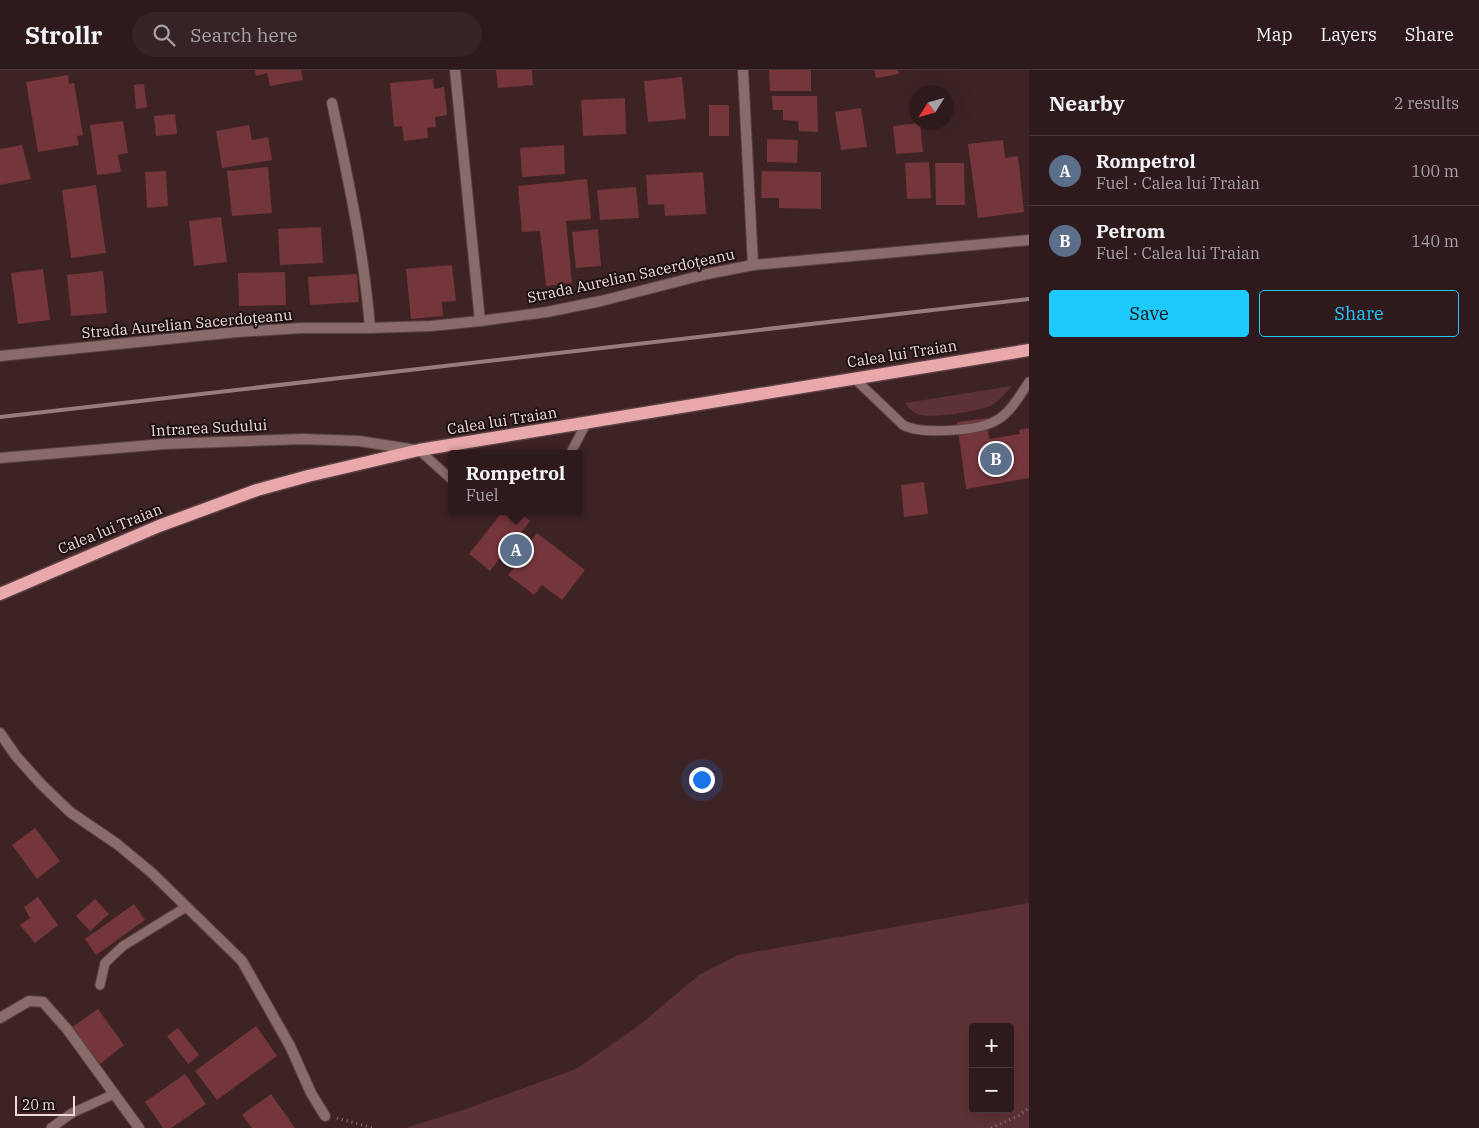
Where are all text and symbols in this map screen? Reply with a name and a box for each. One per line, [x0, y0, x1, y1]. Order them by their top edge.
search box [132, 12, 482, 57]
text: Strollr [25, 19, 102, 51]
icon: search [150, 21, 178, 49]
text: Search here [190, 23, 297, 47]
text: Map [1256, 23, 1293, 46]
text: Layers [1321, 23, 1377, 46]
text: Share [1405, 23, 1454, 46]
north arrow [909, 85, 954, 130]
text: Nearby [1049, 89, 1125, 117]
text: 2 results [1394, 93, 1459, 113]
text: Rompetrol [1096, 149, 1196, 173]
text: A [1059, 161, 1071, 181]
text: 100 m [1411, 161, 1459, 181]
text: Fuel · Calea lui Traian [1096, 173, 1260, 193]
text: Petrom [1096, 219, 1165, 243]
text: B [1059, 231, 1071, 251]
text: 140 m [1411, 231, 1459, 251]
text: Fuel · Calea lui Traian [1096, 243, 1260, 263]
street label: Strada Aurelian Sacerdoțeanu [525, 244, 736, 307]
button: Save [1049, 290, 1249, 337]
button: Share [1259, 290, 1459, 337]
street label: Strada Aurelian Sacerdoțeanu [81, 305, 293, 342]
street label: Calea lui Traian [846, 335, 959, 372]
street label: Calea lui Traian [446, 402, 559, 439]
street label: Intrarea Sudului [150, 415, 268, 440]
pin: B [980, 440, 1012, 478]
popup [448, 450, 583, 515]
text: Rompetrol [466, 461, 565, 485]
text: Fuel [466, 485, 499, 505]
street label: Calea lui Traian [55, 499, 165, 558]
pin: A [500, 531, 532, 569]
your location [689, 767, 715, 793]
map controls [969, 1023, 1014, 1113]
button: + [969, 1023, 1014, 1068]
button: − [969, 1068, 1014, 1113]
scale bar [15, 1093, 75, 1116]
text: 20 m [22, 1096, 55, 1114]

